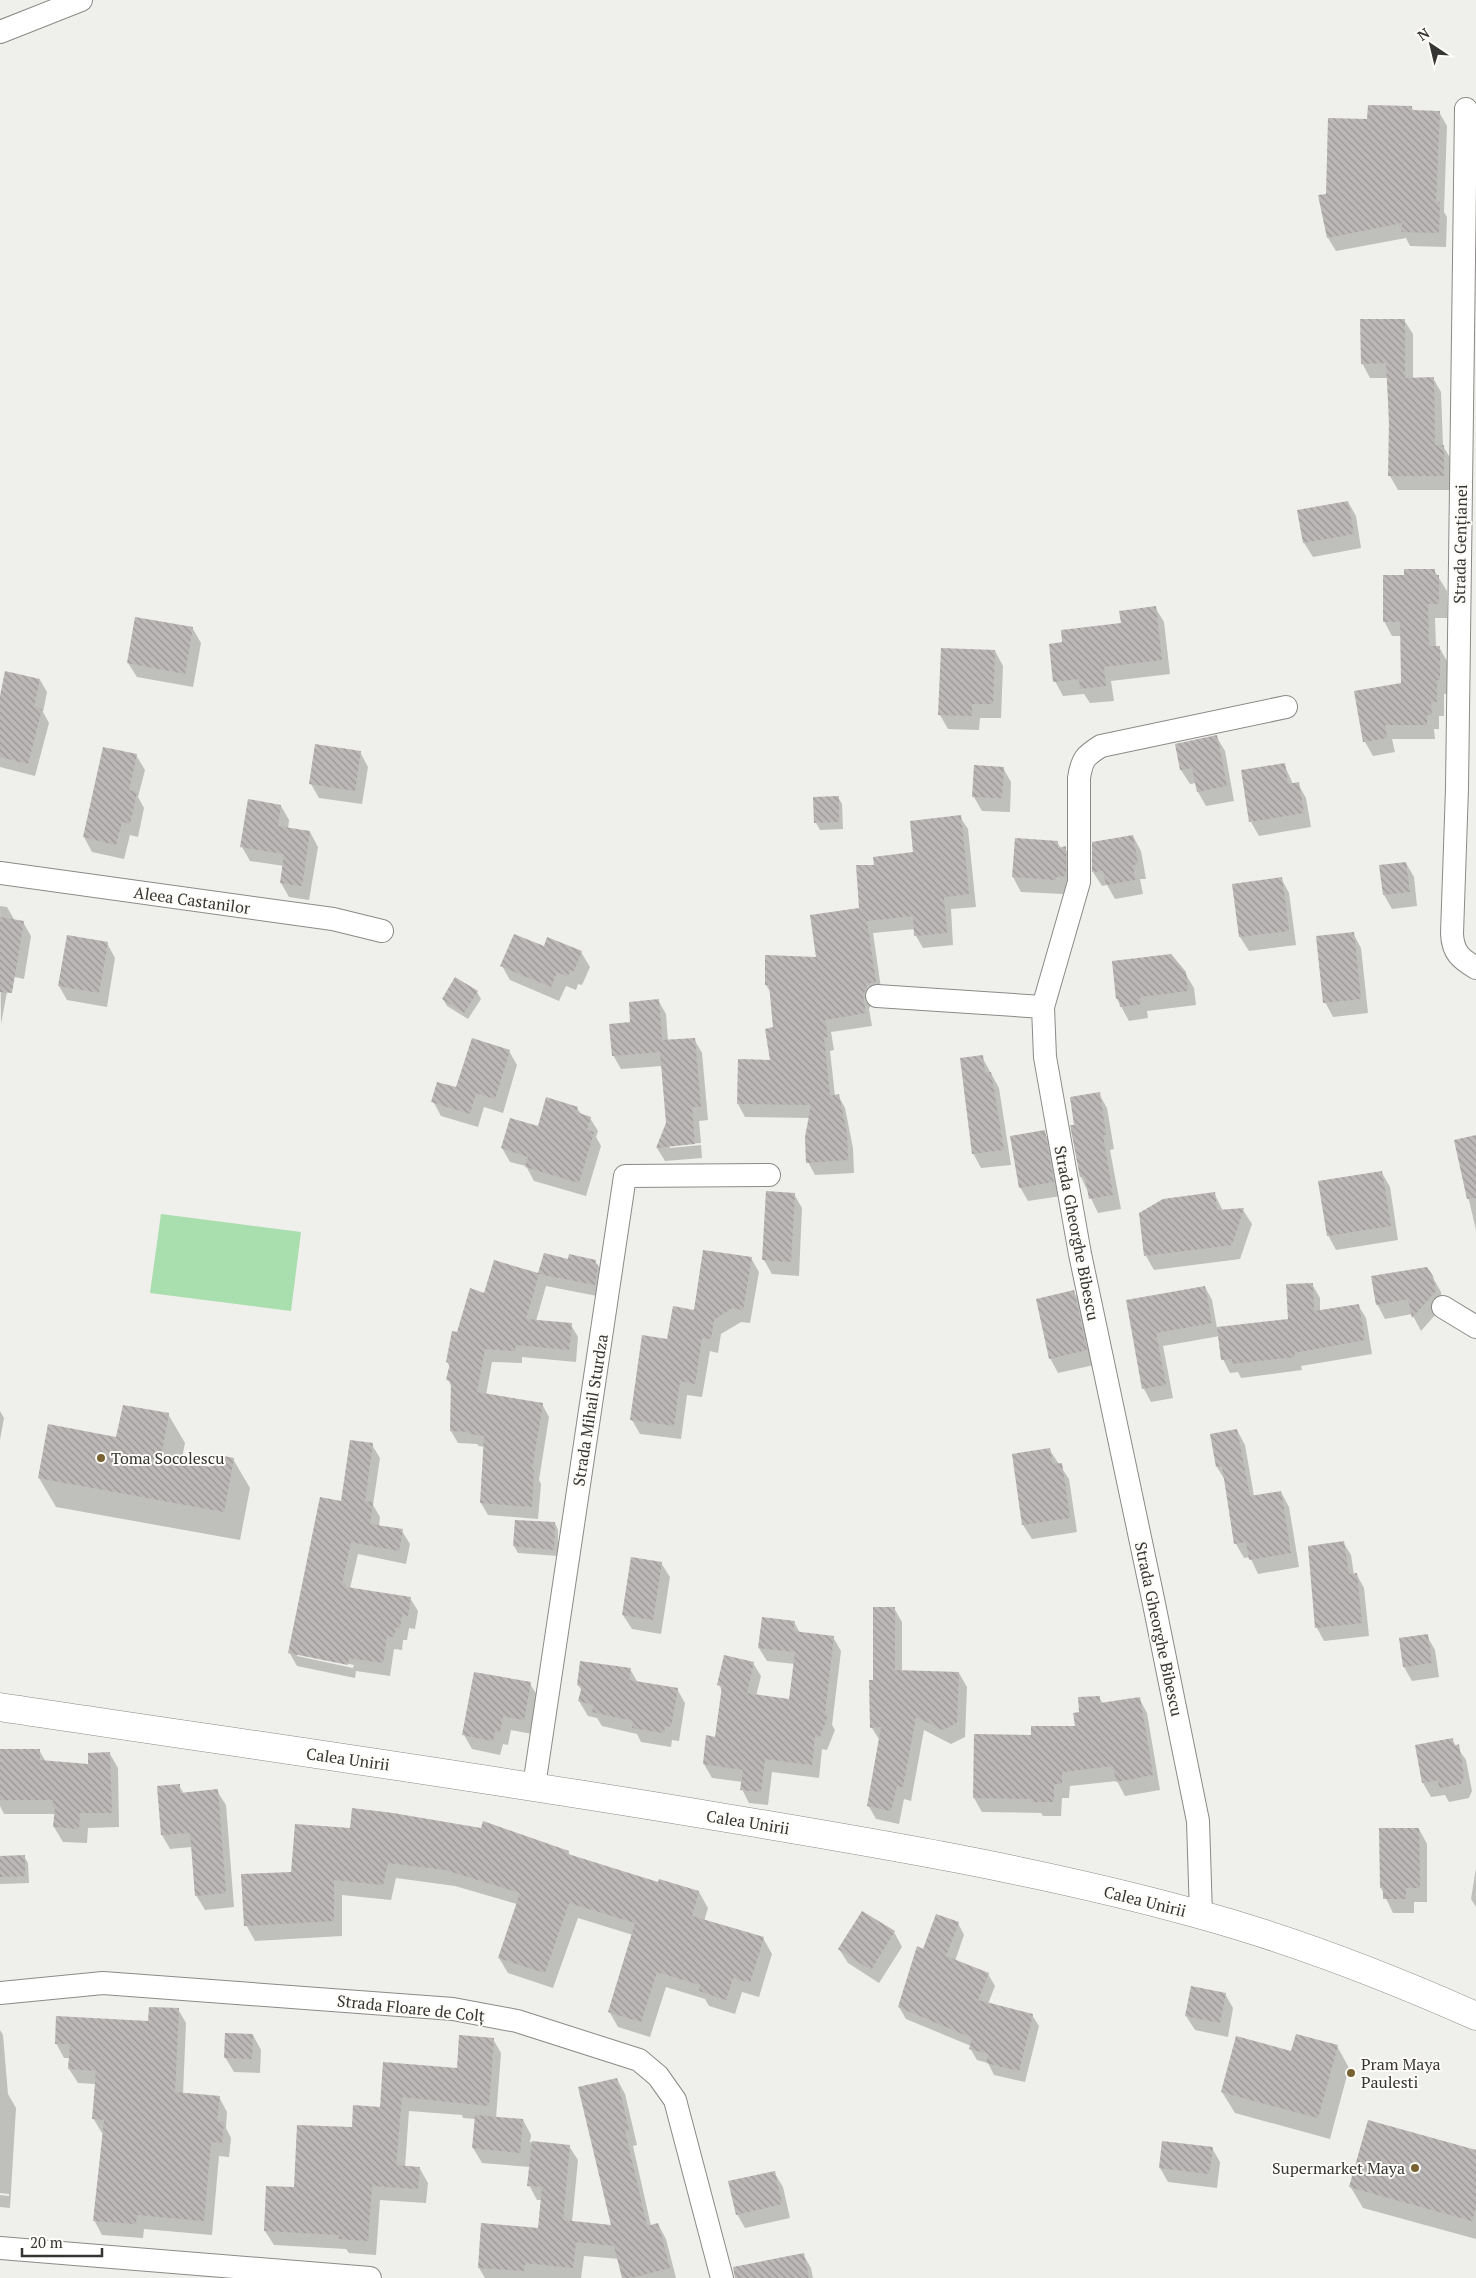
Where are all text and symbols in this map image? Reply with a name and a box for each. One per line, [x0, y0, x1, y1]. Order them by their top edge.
north arrow [1406, 20, 1456, 70]
text: N [1413, 23, 1433, 45]
street label: Strada Gențianei [1448, 484, 1472, 604]
street label: Aleea Castanilor [132, 881, 252, 919]
street label: Strada Gheorghe Bibescu [1049, 1144, 1105, 1322]
street label: Strada Mihail Sturdza [567, 1332, 613, 1488]
place label: Toma Socolescu [111, 1447, 224, 1469]
marker: Toma Socolescu [95, 1452, 107, 1464]
street label: Strada Gheorghe Bibescu [1130, 1540, 1188, 1718]
street label: Calea Unirii [305, 1742, 391, 1776]
street label: Calea Unirii [705, 1805, 791, 1839]
street label: Calea Unirii [1102, 1880, 1189, 1922]
street label: Strada Floare de Colț [336, 1989, 486, 2027]
place label: Pram Maya Paulesti [1361, 2053, 1441, 2093]
marker: Pram Maya Paulesti [1345, 2067, 1357, 2079]
place label: Supermarket Maya [1272, 2157, 1405, 2179]
marker: Supermarket Maya [1409, 2162, 1421, 2174]
scale bar [22, 2226, 102, 2258]
text: 20 m [30, 2232, 63, 2252]

